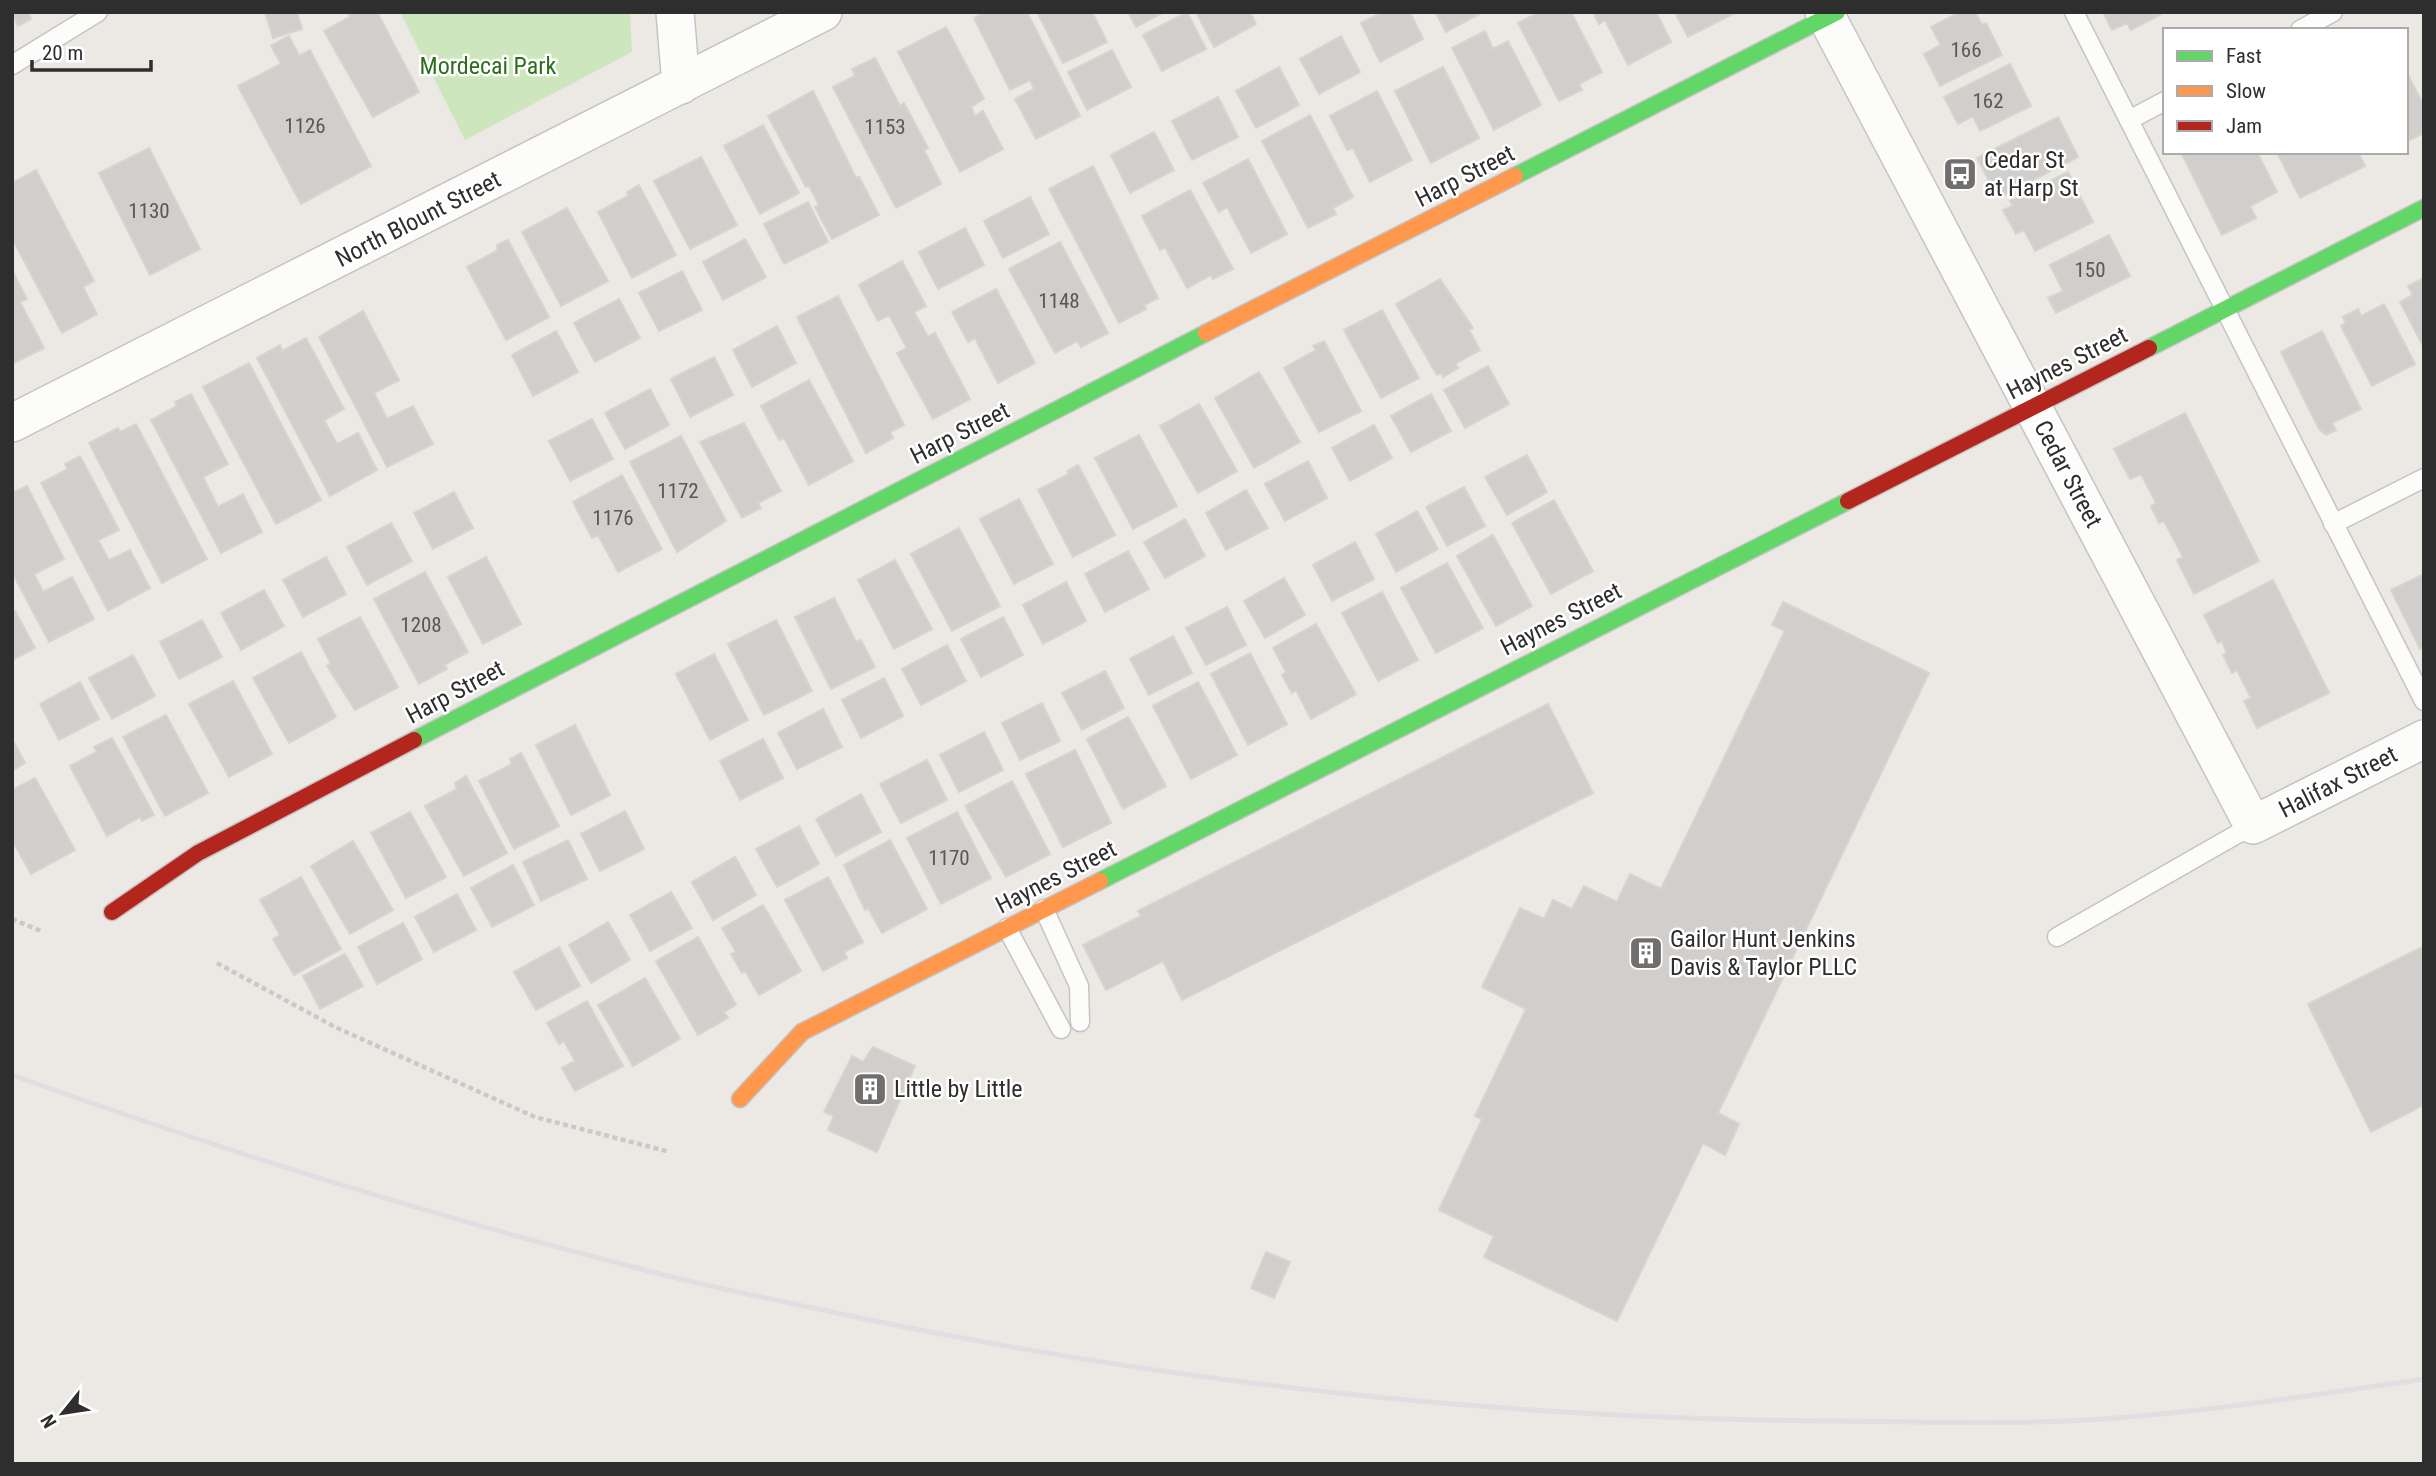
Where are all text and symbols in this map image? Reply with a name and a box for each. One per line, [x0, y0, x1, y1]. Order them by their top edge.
scale bar [32, 28, 150, 72]
legend [2163, 28, 2408, 154]
house number: 166 [1950, 38, 1982, 62]
text: 20 m [42, 41, 83, 65]
text: Fast [2226, 44, 2262, 68]
park label: Mordecai Park [420, 52, 557, 80]
text: Slow [2226, 79, 2266, 103]
house number: 162 [1972, 89, 2004, 113]
house number: 1126 [284, 114, 326, 138]
text: Jam [2226, 114, 2262, 138]
house number: 1153 [864, 115, 906, 139]
street label: Harp Street [1411, 139, 1519, 213]
place label: Cedar St at Harp St [1984, 146, 2079, 202]
bus stop icon: Cedar St at Harp St [1941, 155, 1979, 193]
street label: North Blount Street [331, 165, 505, 273]
house number: 1130 [128, 199, 170, 223]
house number: 150 [2074, 258, 2106, 282]
house number: 1148 [1038, 289, 1080, 313]
street label: Haynes Street [2002, 321, 2132, 405]
street label: Harp Street [906, 396, 1014, 470]
street label: Cedar Street [2028, 416, 2108, 532]
house number: 1172 [657, 479, 699, 503]
house number: 1176 [592, 506, 634, 530]
street label: Haynes Street [1496, 577, 1626, 661]
house number: 1208 [400, 613, 442, 637]
street label: Harp Street [401, 654, 509, 730]
street label: Halifax Street [2274, 740, 2402, 824]
street label: Haynes Street [991, 835, 1121, 919]
house number: 1170 [928, 846, 970, 870]
place label: Gailor Hunt Jenkins Davis & Taylor PLLC [1670, 925, 1857, 981]
building icon: Gailor Hunt Jenkins Davis & Taylor PLLC [1627, 934, 1665, 972]
building icon: Little by Little [851, 1070, 889, 1108]
place label: Little by Little [894, 1075, 1022, 1103]
north arrow [28, 1378, 98, 1448]
text: N [36, 1410, 62, 1432]

